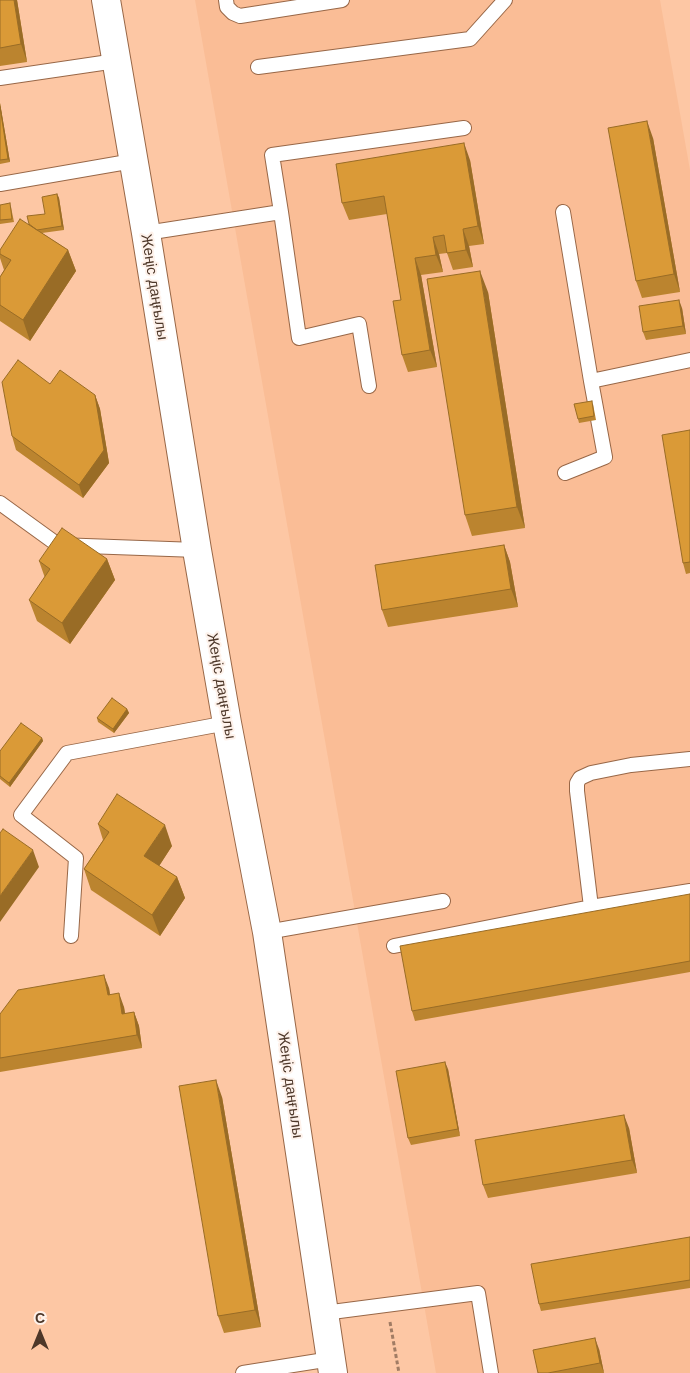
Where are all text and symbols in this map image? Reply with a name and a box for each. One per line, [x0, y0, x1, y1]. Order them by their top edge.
street label: Жеңіс даңғылы [137, 233, 171, 341]
street label: Жеңіс даңғылы [203, 632, 239, 740]
street label: Жеңіс даңғылы [274, 1031, 306, 1139]
north arrow [15, 1308, 65, 1358]
text: С [35, 1310, 45, 1326]

